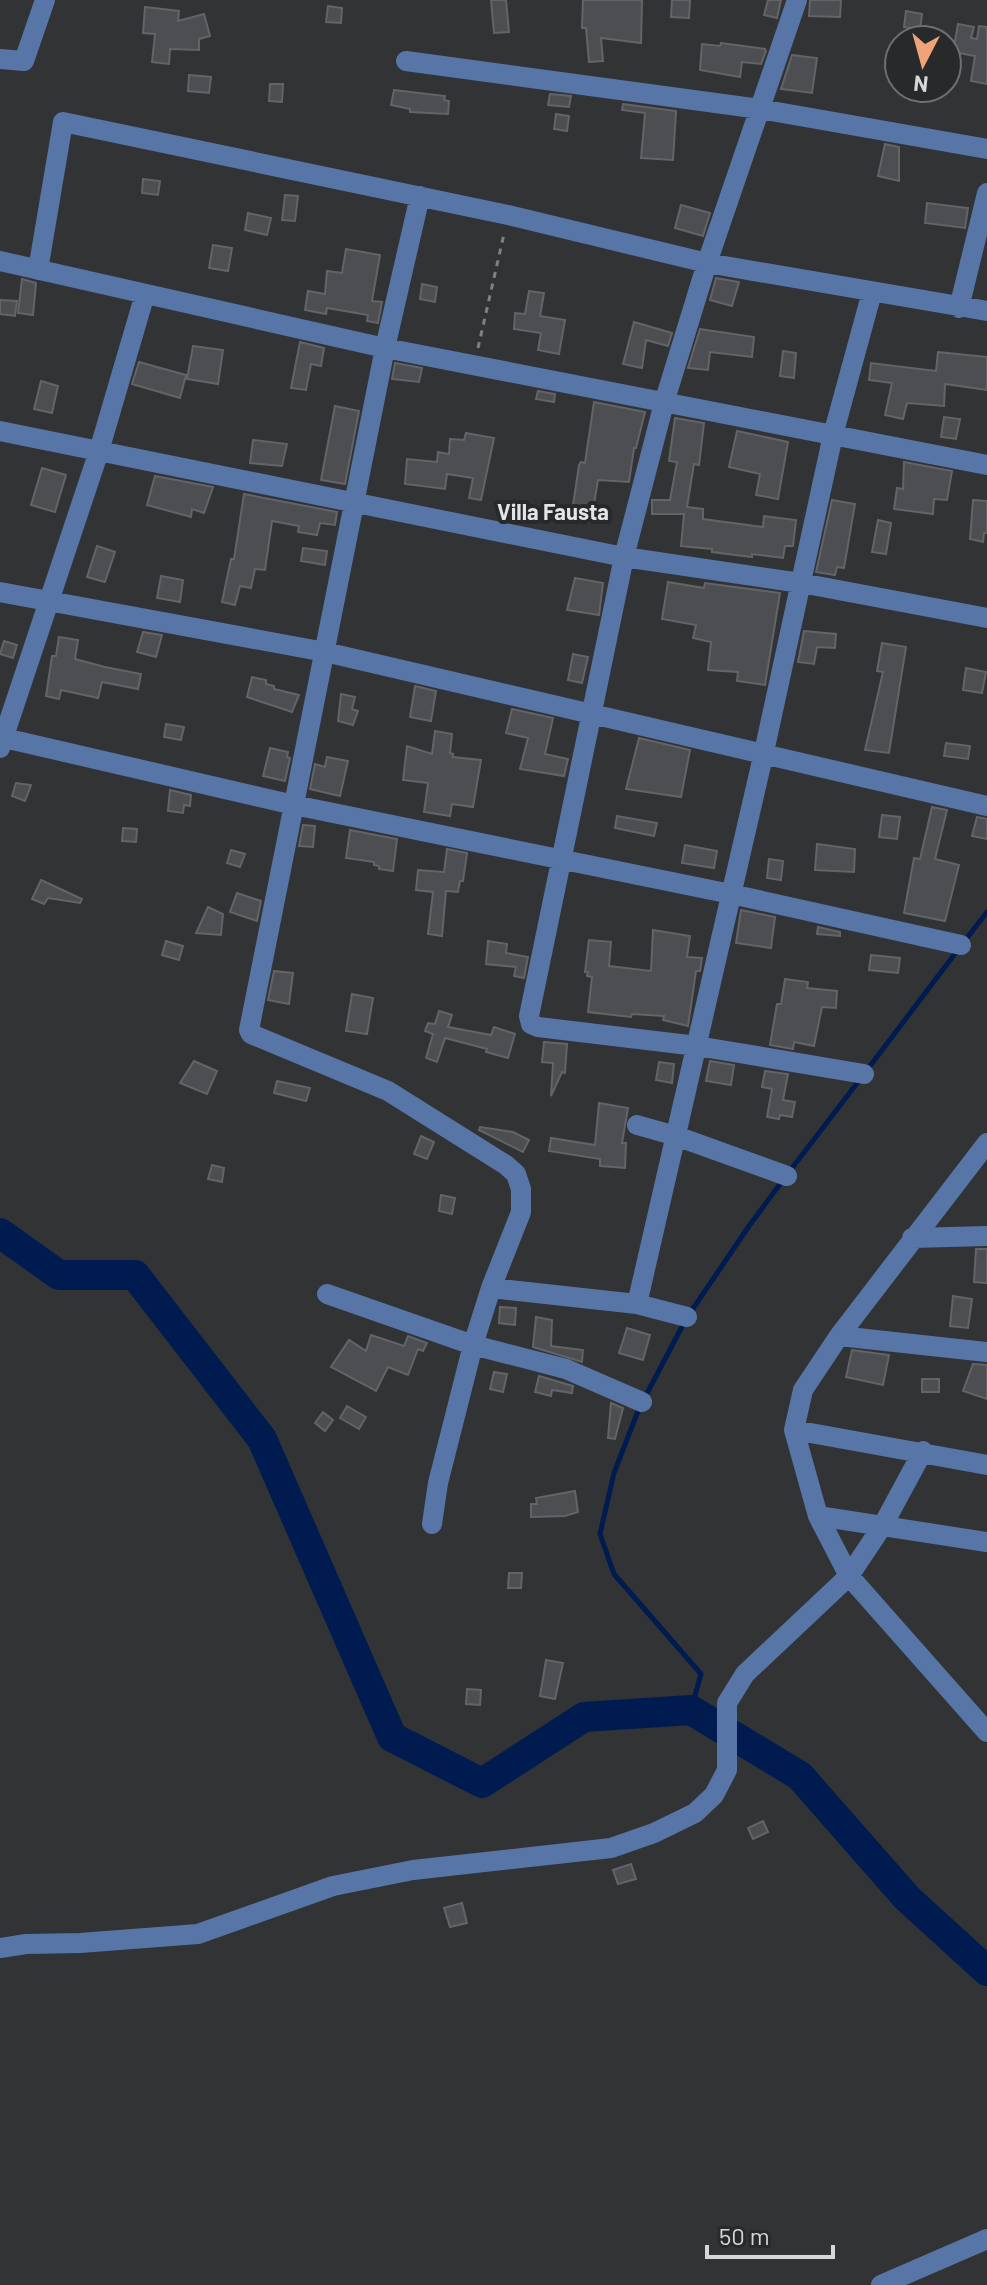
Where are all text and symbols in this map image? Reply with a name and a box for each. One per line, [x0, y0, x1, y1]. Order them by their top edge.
north arrow [883, 24, 963, 104]
text: N [912, 71, 929, 99]
district label: Villa Fausta [497, 498, 609, 524]
scale bar [707, 2209, 833, 2259]
text: 50 m [719, 2221, 770, 2250]

